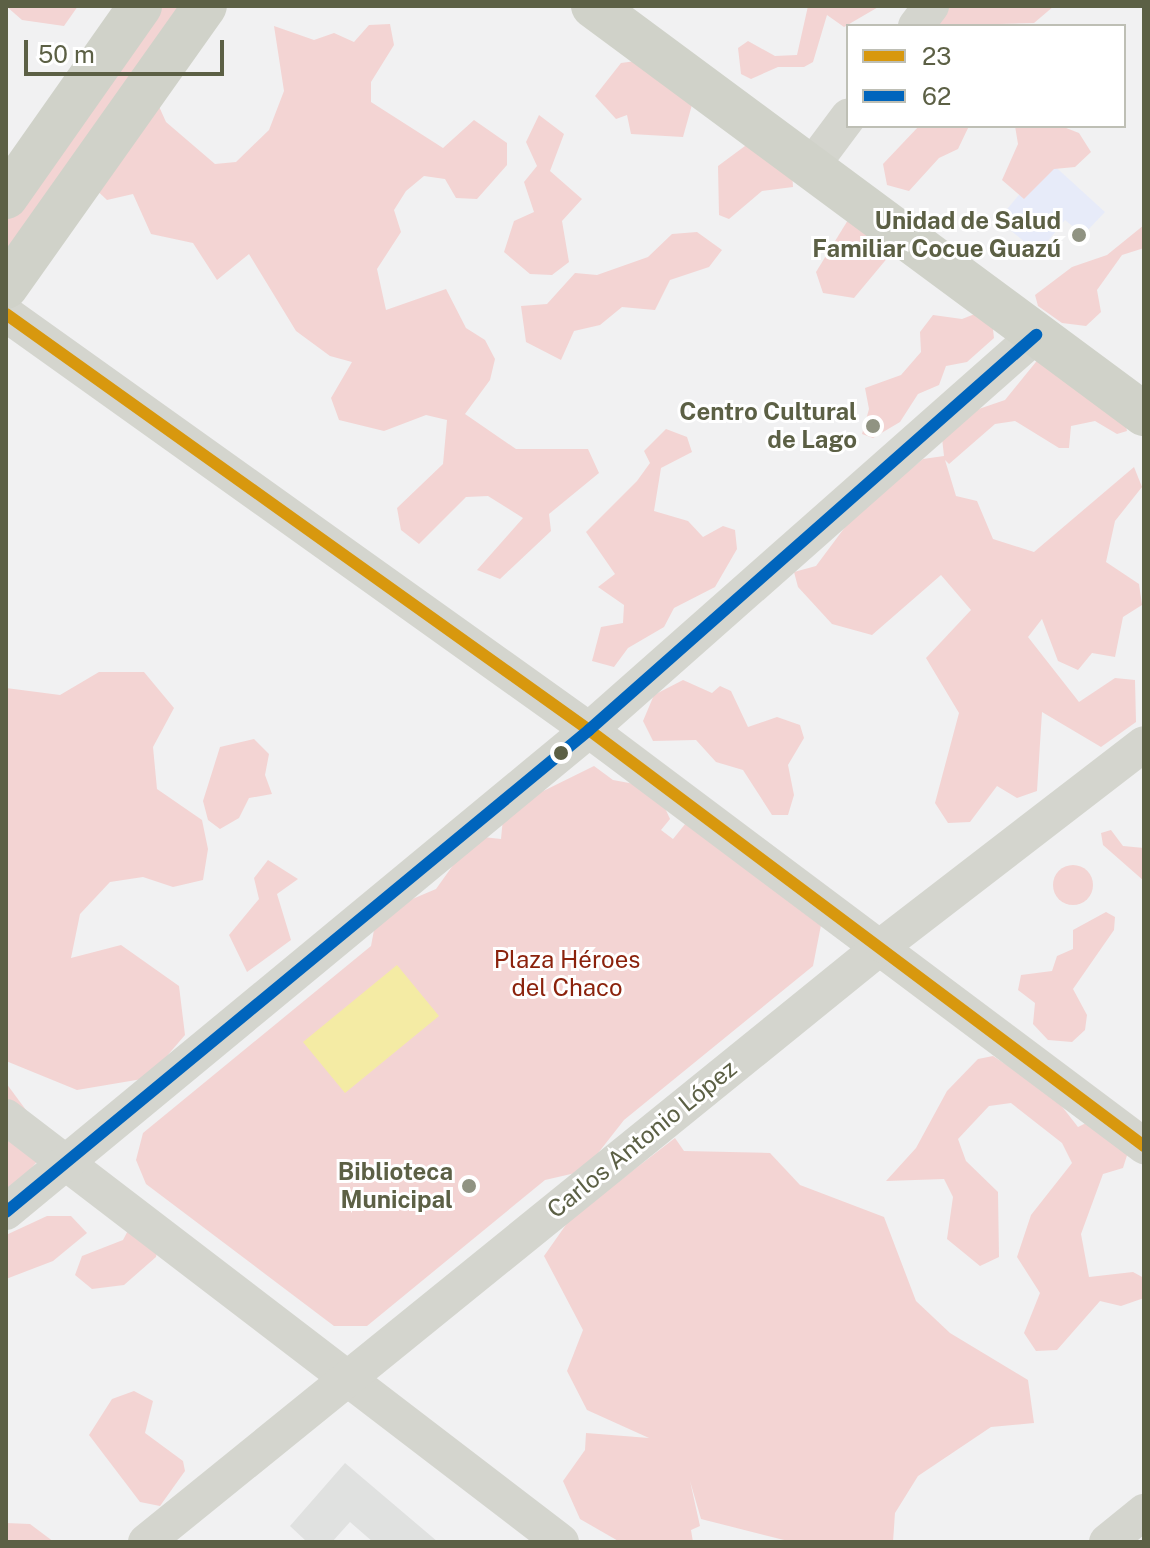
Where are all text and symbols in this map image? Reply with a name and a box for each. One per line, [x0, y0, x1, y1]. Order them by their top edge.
scale bar [28, 24, 228, 74]
legend [846, 24, 1126, 128]
text: 50 m [38, 40, 95, 68]
text: 23 [922, 42, 951, 70]
text: 62 [922, 82, 951, 110]
place label: Unidad de Salud Familiar Cocue Guazú [812, 207, 1061, 263]
marker: Unidad de Salud Familiar Cocue Guazú [1068, 224, 1090, 246]
place label: Centro Cultural de Lago [679, 398, 857, 454]
marker: Centro Cultural de Lago [864, 417, 882, 435]
unlabelled marker [553, 745, 569, 761]
park label: Plaza Héroes del Chaco [494, 946, 640, 1002]
street label: Carlos Antonio López [541, 1054, 743, 1224]
place label: Biblioteca Municipal [338, 1158, 453, 1214]
marker: Biblioteca Municipal [460, 1177, 478, 1195]

